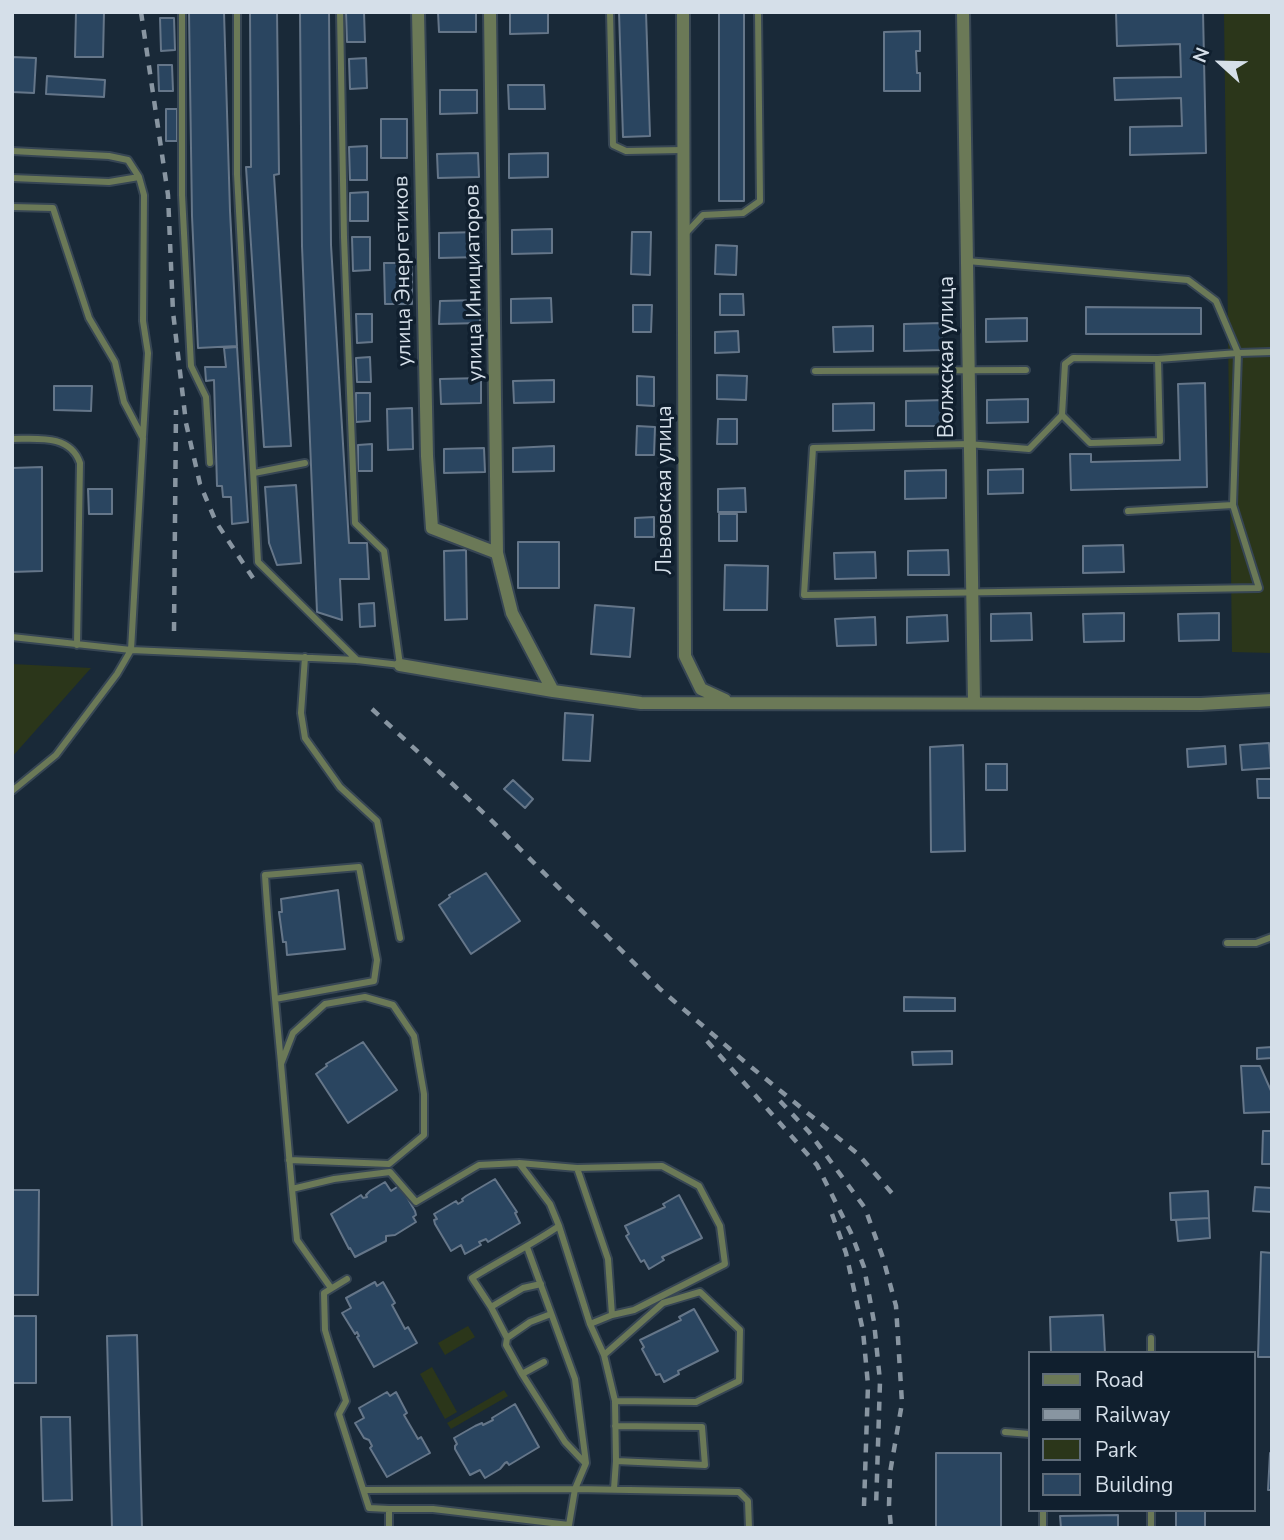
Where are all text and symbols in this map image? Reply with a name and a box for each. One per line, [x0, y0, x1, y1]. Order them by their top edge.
north arrow [1186, 28, 1256, 98]
text: N [1187, 44, 1216, 67]
street label: улица Энергетиков [390, 175, 418, 367]
street label: улица Инициаторов [461, 184, 489, 382]
street label: Волжская улица [935, 276, 961, 438]
street label: Львовская улица [653, 405, 679, 575]
legend [1028, 1351, 1256, 1512]
text: Road [1095, 1366, 1144, 1394]
text: Railway [1095, 1401, 1170, 1429]
text: Park [1095, 1436, 1137, 1464]
text: Building [1095, 1471, 1173, 1499]

